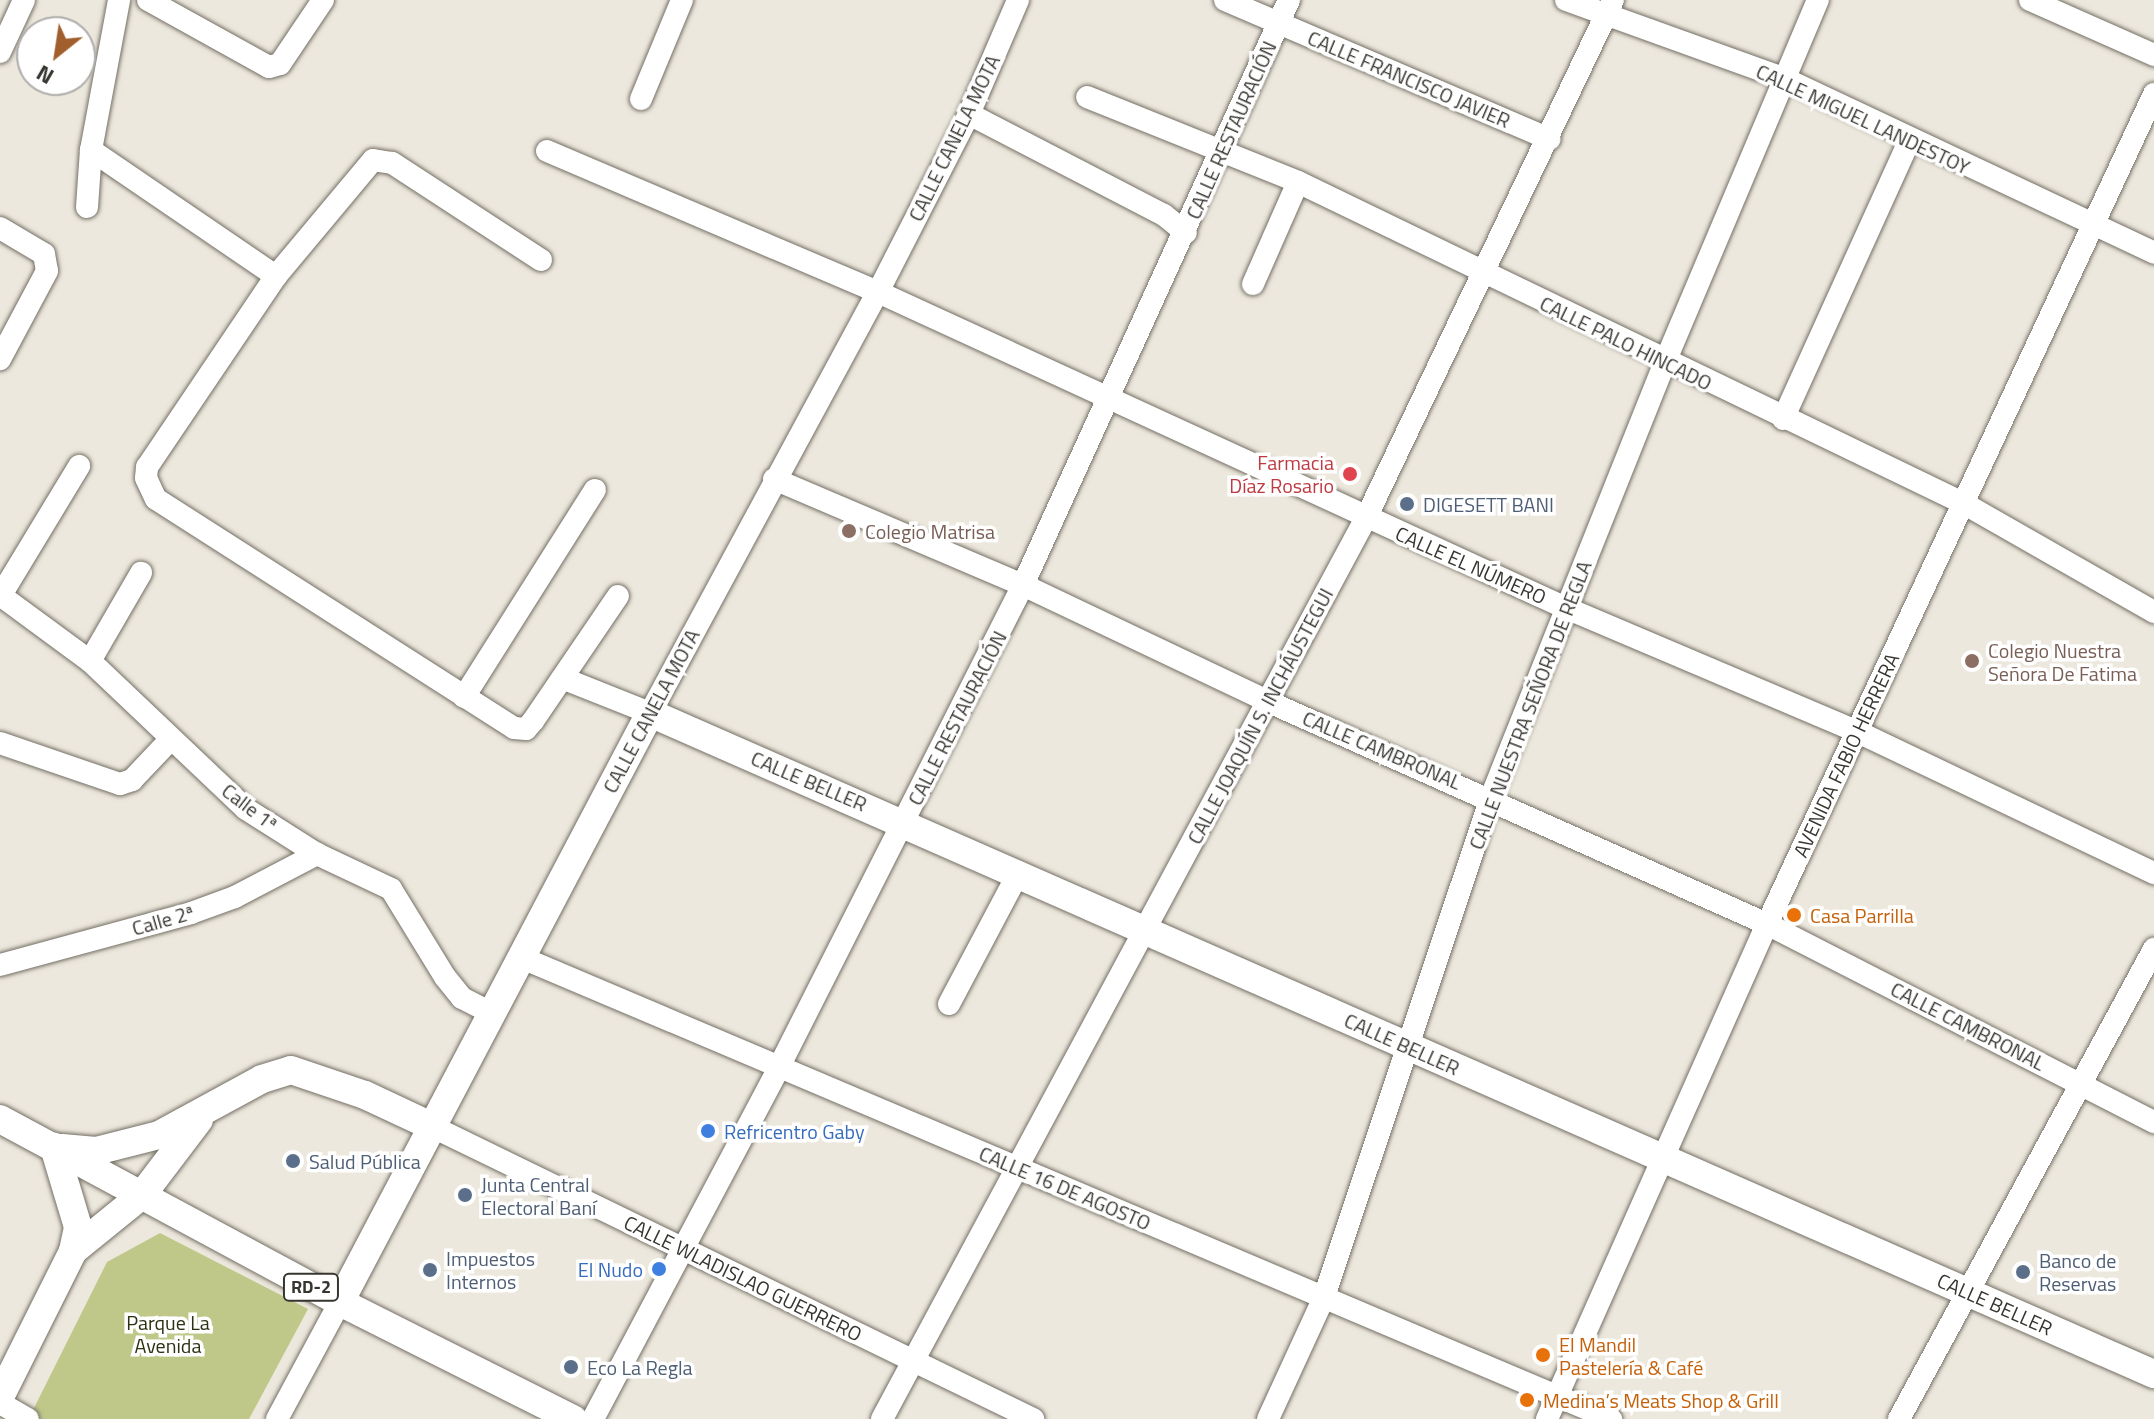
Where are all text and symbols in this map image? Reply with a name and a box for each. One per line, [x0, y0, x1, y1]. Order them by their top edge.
north arrow [16, 16, 96, 96]
street label: CALLE FRANCISCO JAVIER [1304, 25, 1514, 133]
street label: CALLE RESTAURACIÓN [1181, 37, 1281, 223]
street label: CALLE CANELA MOTA [903, 51, 1005, 225]
text: N [30, 57, 60, 94]
street label: CALLE MIGUEL LANDESTOY [1752, 59, 1974, 179]
street label: CALLE PALO HINCADO [1536, 291, 1716, 395]
place label: Farmacia Díaz Rosario [1229, 450, 1334, 497]
marker: Farmacia Díaz Rosario [1341, 465, 1359, 483]
place label: DIGESETT BANI [1423, 492, 1554, 516]
marker: DIGESETT BANI [1398, 495, 1416, 513]
place label: Colegio Matrisa [865, 519, 995, 543]
street label: CALLE EL NÚMERO [1392, 521, 1550, 609]
marker: Colegio Matrisa [840, 522, 858, 540]
street label: CALLE NUESTRA SEÑORA DE REGLA [1464, 557, 1596, 853]
street label: CALLE JOAQUÍN S. INCHÁUSTEGUI [1182, 584, 1338, 848]
street label: CALLE CANELA MOTA [598, 625, 704, 797]
street label: CALLE RESTAURACIÓN [903, 627, 1011, 809]
place label: Colegio Nuestra Señora De Fatima [1988, 638, 2137, 685]
street label: AVENIDA FABIO HERRERA [1788, 649, 1904, 861]
marker: Colegio Nuestra Señora De Fatima [1963, 652, 1981, 670]
street label: CALLE CAMBRONAL [1299, 706, 1465, 794]
street label: CALLE BELLER [748, 746, 870, 816]
street label: Calle 1ª [217, 778, 283, 836]
street label: Calle 2ª [129, 900, 197, 940]
place label: Casa Parrilla [1810, 903, 1914, 927]
marker: Casa Parrilla [1785, 906, 1803, 924]
street label: CALLE CAMBRONAL [1887, 977, 2049, 1075]
street label: CALLE BELLER [1341, 1008, 1463, 1080]
place label: Refricentro Gaby [724, 1119, 865, 1143]
marker: Refricentro Gaby [699, 1122, 717, 1140]
street label: CALLE 16 DE AGOSTO [976, 1141, 1154, 1235]
place label: Salud Pública [309, 1149, 421, 1173]
marker: Salud Pública [284, 1152, 302, 1170]
place label: Junta Central Electoral Baní [481, 1172, 596, 1219]
marker: Junta Central Electoral Baní [456, 1186, 474, 1204]
street label: CALLE WLADISLAO GUERRERO [620, 1210, 866, 1346]
place label: Impuestos Internos [446, 1246, 535, 1293]
place label: Banco de Reservas [2039, 1248, 2116, 1295]
place label: El Nudo [578, 1257, 643, 1281]
marker: El Nudo [650, 1260, 668, 1278]
marker: Impuestos Internos [421, 1261, 439, 1279]
marker: Banco de Reservas [2014, 1263, 2032, 1281]
street label: CALLE BELLER [1934, 1268, 2056, 1340]
road number: RD-2 [281, 1273, 341, 1301]
park label: Parque La Avenida [126, 1310, 210, 1357]
place label: El Mandil Pastelería & Café [1559, 1332, 1703, 1379]
marker: El Mandil Pastelería & Café [1534, 1346, 1552, 1364]
place label: Eco La Regla [587, 1355, 693, 1379]
marker: Eco La Regla [562, 1358, 580, 1376]
place label: Medina’s Meats Shop & Grill [1543, 1388, 1779, 1412]
marker: Medina’s Meats Shop & Grill [1518, 1391, 1536, 1409]

